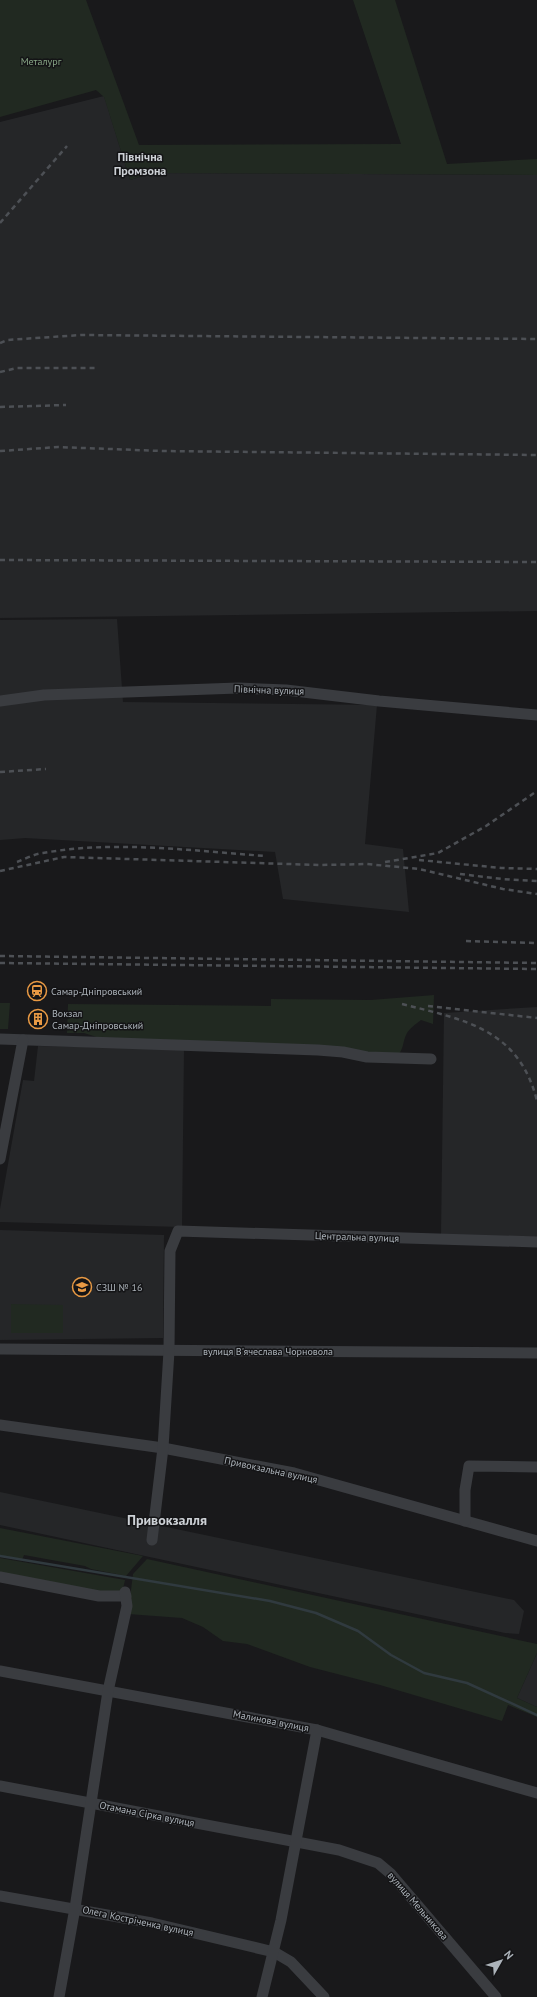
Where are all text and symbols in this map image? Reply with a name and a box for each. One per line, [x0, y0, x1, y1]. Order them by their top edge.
park label: Металург [21, 55, 62, 68]
district label: Північна Промзона [114, 149, 166, 178]
street label: Північна вулиця [234, 682, 305, 698]
station icon: Самар-Дніпровський [26, 980, 48, 1002]
place label: Самар-Дніпровський [51, 985, 142, 998]
place label: Вокзал Самар-Дніпровський [52, 1007, 143, 1032]
building icon: Вокзал Самар-Дніпровський [27, 1008, 49, 1030]
street label: Центральна вулиця [315, 1229, 400, 1245]
school or university icon: СЗШ № 16 [71, 1276, 93, 1298]
place label: СЗШ № 16 [96, 1281, 142, 1294]
street label: вулиця В'ячеслава Чорновола [203, 1345, 333, 1358]
street label: Привокзальна вулиця [223, 1454, 319, 1486]
district label: Привокзалля [127, 1511, 207, 1529]
street label: Малинова вулиця [232, 1707, 310, 1735]
street label: Отамана Сірка вулиця [98, 1798, 196, 1830]
street label: вулиця Мельникова [385, 1869, 451, 1943]
street label: Олега Костріченка вулиця [81, 1903, 195, 1939]
north arrow [481, 1941, 521, 1981]
text: N [501, 1947, 516, 1962]

